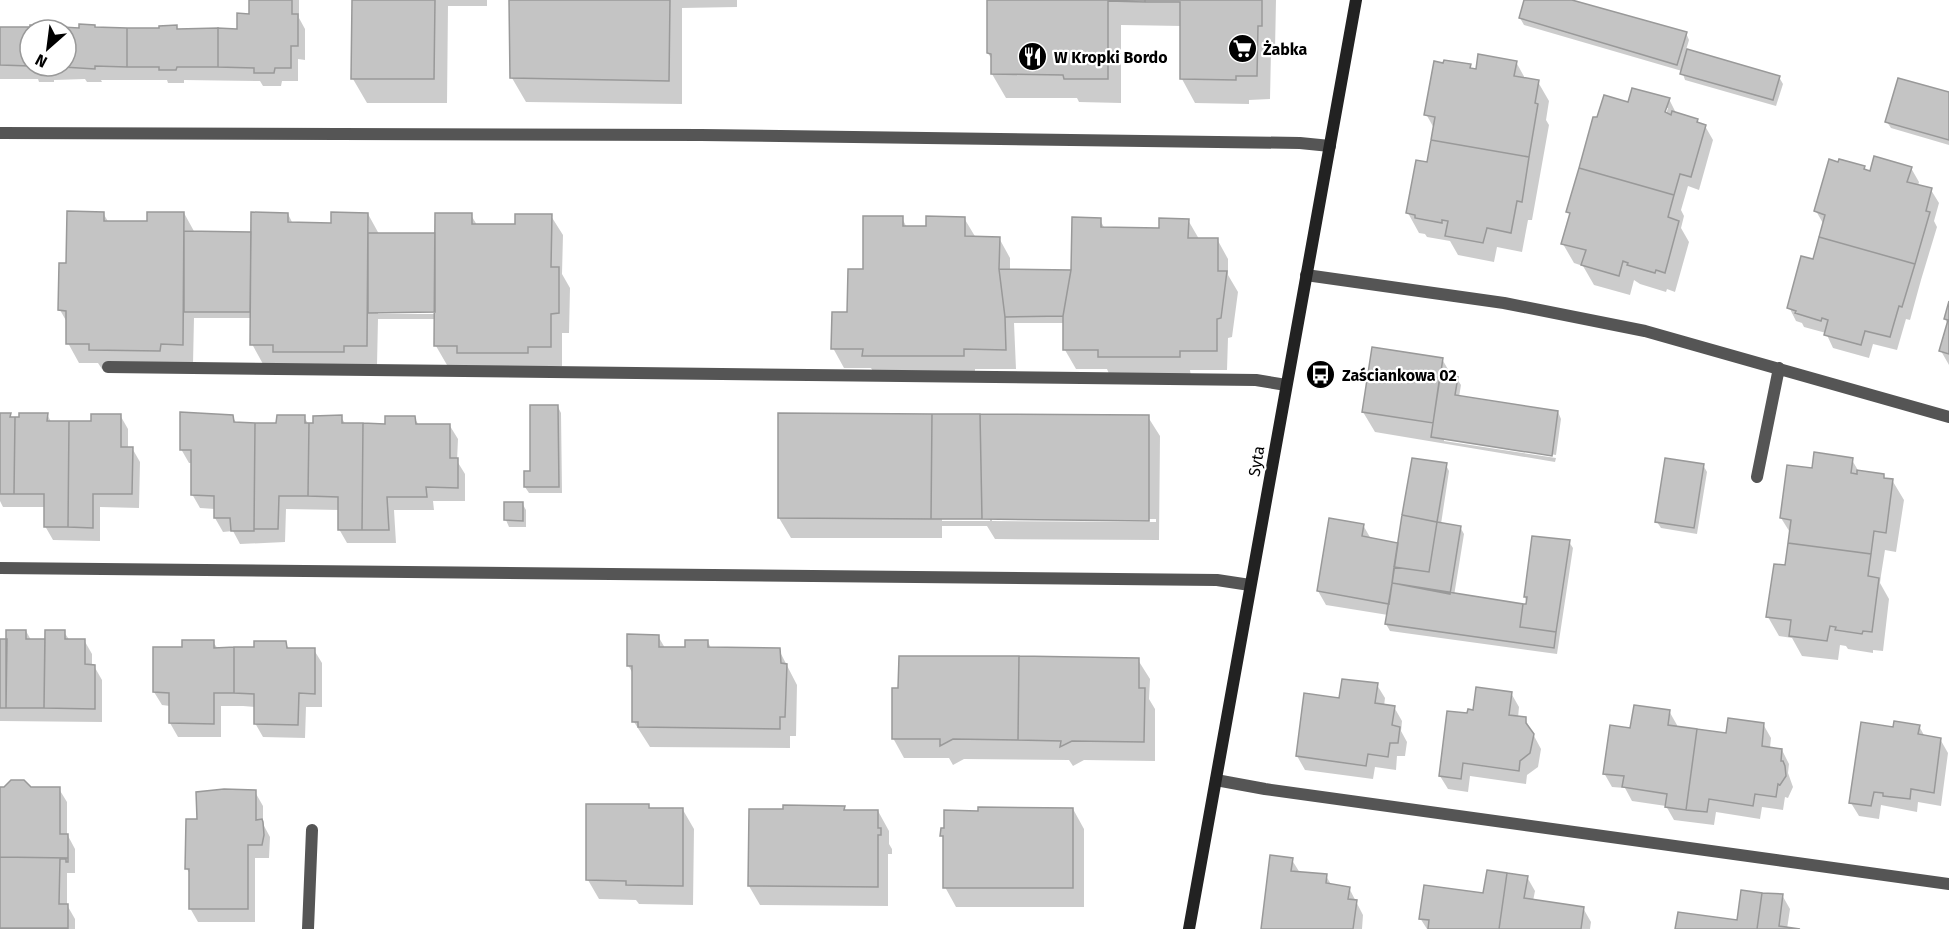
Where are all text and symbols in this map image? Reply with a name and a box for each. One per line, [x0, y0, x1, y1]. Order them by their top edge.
north arrow [18, 18, 78, 78]
supermarket icon: Żabka [1226, 33, 1258, 65]
place label: Żabka [1263, 40, 1307, 59]
restaurant icon: W Kropki Bordo [1017, 41, 1049, 73]
place label: W Kropki Bordo [1054, 48, 1168, 67]
text: N [32, 50, 50, 72]
bus stop icon: Zaściankowa 02 [1305, 359, 1337, 391]
place label: Zaściankowa 02 [1342, 366, 1457, 385]
street label: Syta [1244, 444, 1269, 478]

